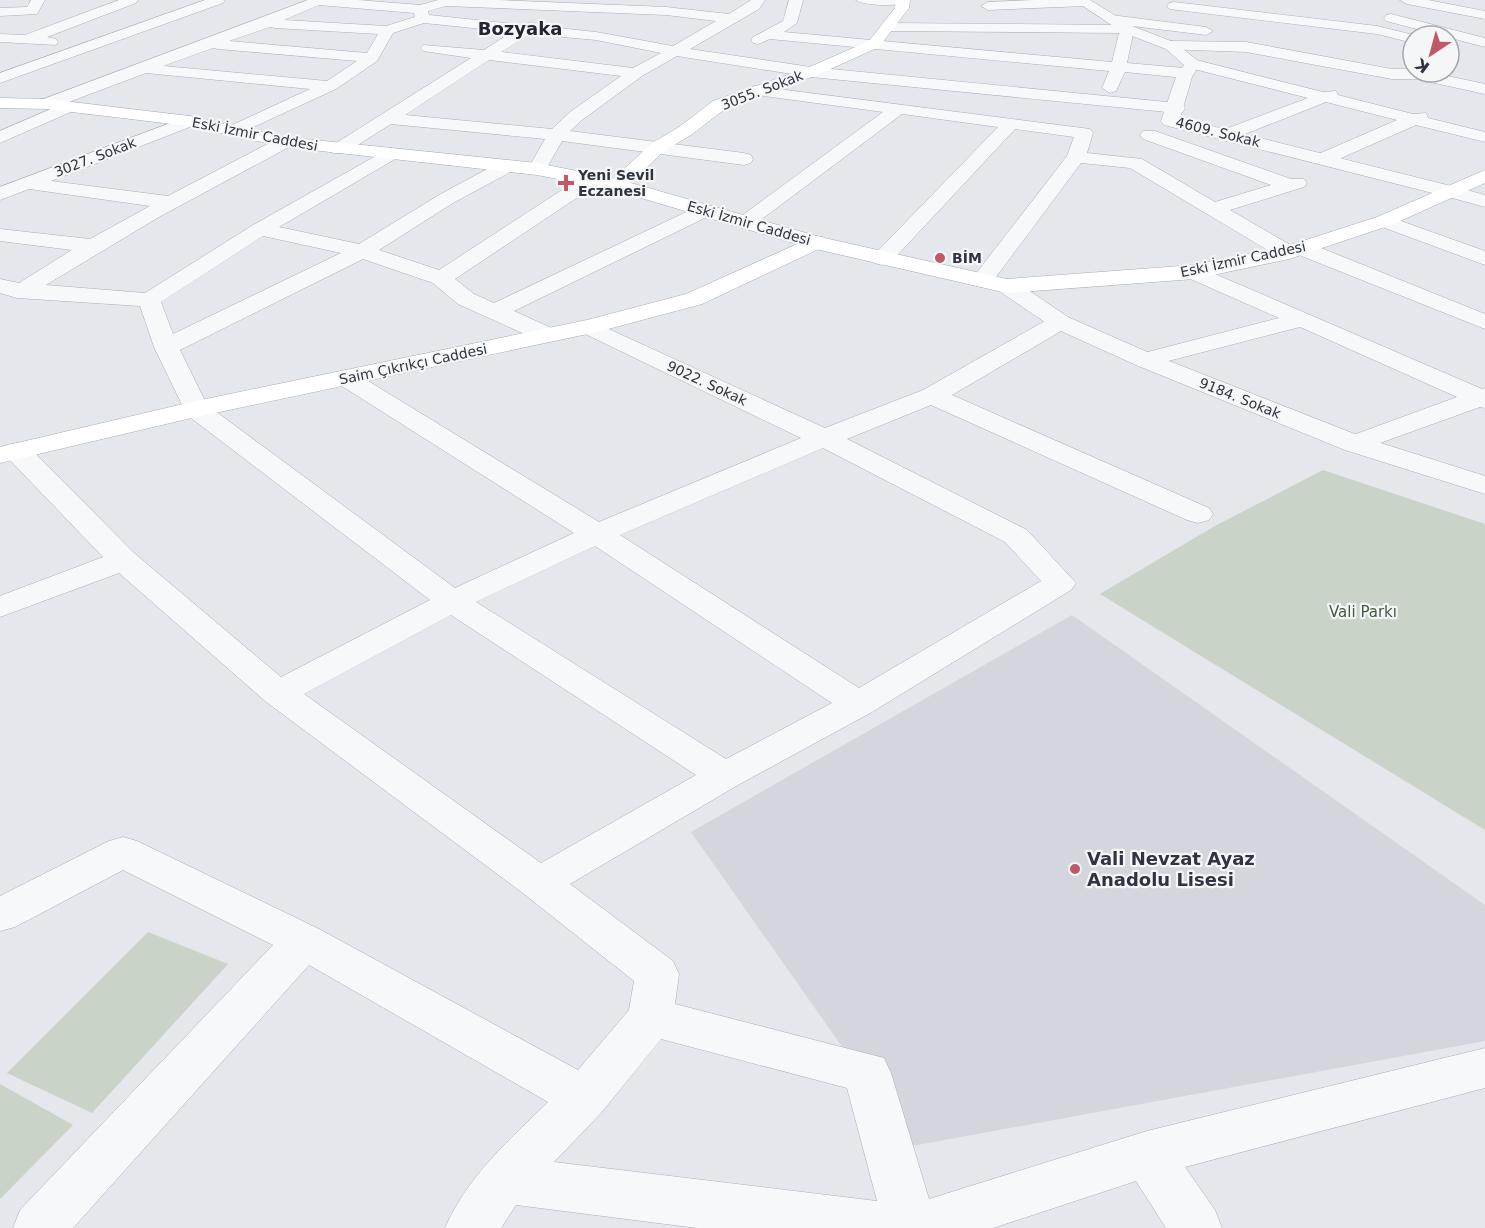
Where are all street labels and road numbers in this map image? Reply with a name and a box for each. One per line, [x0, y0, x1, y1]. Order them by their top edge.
street label: 3055. Sokak [719, 67, 806, 113]
street label: Eski İzmir Caddesi [191, 113, 319, 154]
street label: 4609. Sokak [1174, 114, 1263, 150]
street label: 3027. Sokak [52, 134, 139, 180]
street label: Eski İzmir Caddesi [685, 197, 813, 248]
street label: Eski İzmir Caddesi [1179, 237, 1307, 280]
street label: Saim Çıkrıkçı Caddesi [338, 340, 488, 388]
street label: 9022. Sokak [664, 357, 750, 409]
street label: 9184. Sokak [1197, 374, 1284, 422]

